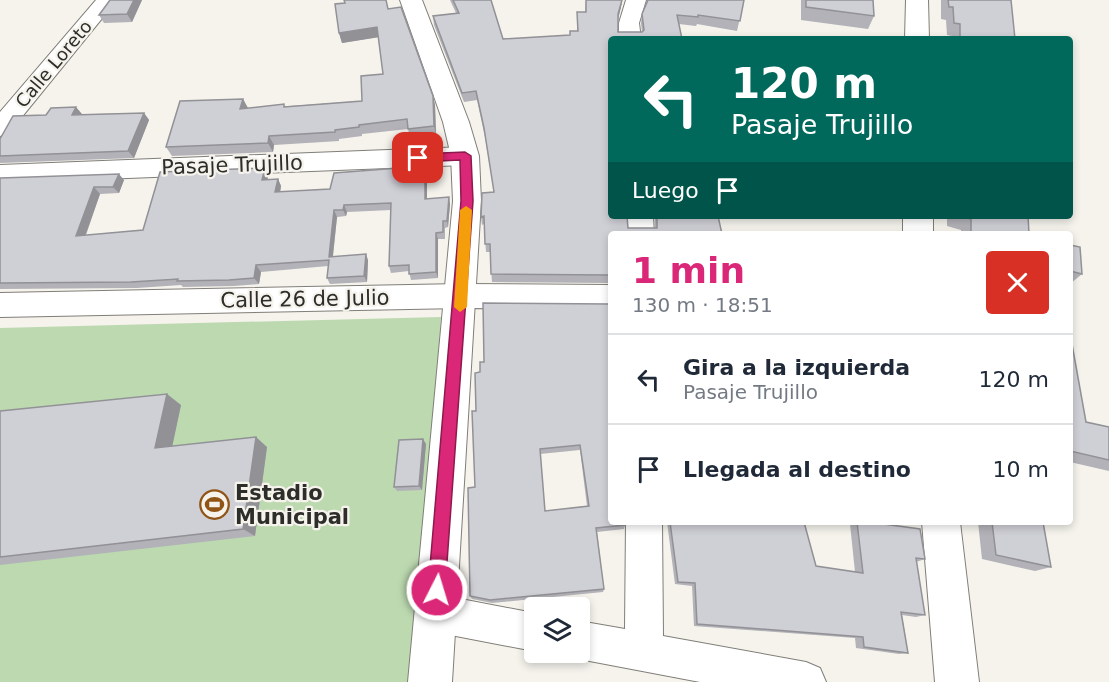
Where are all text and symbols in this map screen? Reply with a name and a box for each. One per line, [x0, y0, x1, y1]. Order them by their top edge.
street label: Calle Loreto [11, 16, 96, 112]
text: 120 m [731, 59, 877, 108]
icon: left [632, 60, 710, 138]
text: Pasaje Trujillo [731, 109, 913, 140]
pin [392, 132, 443, 183]
icon: arrive [401, 141, 434, 174]
street label: Pasaje Trujillo [161, 151, 303, 179]
icon: arrive [711, 174, 744, 207]
text: Luego [632, 178, 699, 203]
text: 1 min [632, 250, 745, 291]
button: close [986, 251, 1049, 314]
street label: Calle 26 de Julio [220, 286, 390, 312]
text: 130 m · 18:51 [632, 293, 773, 317]
text: Gira a la izquierda [683, 355, 910, 380]
icon: left [632, 363, 665, 396]
text: 120 m [979, 367, 1049, 392]
text: Pasaje Trujillo [683, 380, 818, 404]
icon: arrive [632, 453, 665, 486]
text: Llegada al destino [683, 457, 911, 482]
text: 10 m [993, 457, 1049, 482]
place label: Estadio Municipal [235, 481, 349, 529]
sports icon: Estadio Municipal [198, 489, 230, 521]
position arrow [405, 558, 469, 622]
map controls [524, 597, 590, 663]
button: layers [524, 597, 590, 663]

